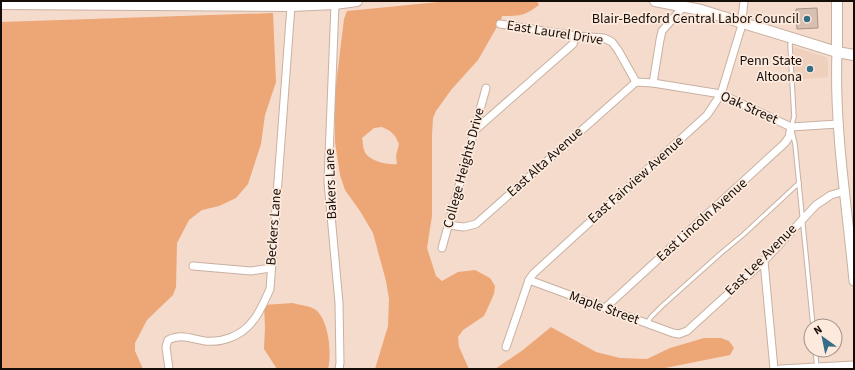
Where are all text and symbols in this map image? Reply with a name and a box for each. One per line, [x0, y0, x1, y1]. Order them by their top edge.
place label: Blair-Bedford Central Labor Council [592, 9, 799, 29]
marker: Blair-Bedford Central Labor Council [802, 14, 812, 24]
street label: East Laurel Drive [505, 16, 605, 51]
place label: Penn State Altoona [739, 51, 802, 87]
marker: Penn State Altoona [805, 64, 815, 74]
street label: Oak Street [717, 86, 781, 130]
street label: College Heights Drive [438, 106, 490, 230]
street label: East Alta Avenue [503, 122, 587, 202]
street label: East Fairview Avenue [584, 131, 688, 228]
street label: Bakers Lane [320, 148, 342, 220]
street label: East Lincoln Avenue [652, 174, 752, 266]
street label: Beckers Lane [261, 188, 287, 266]
street label: East Lee Avenue [721, 220, 801, 300]
street label: Maple Street [566, 286, 642, 330]
north arrow [803, 318, 843, 358]
text: N [811, 322, 825, 338]

